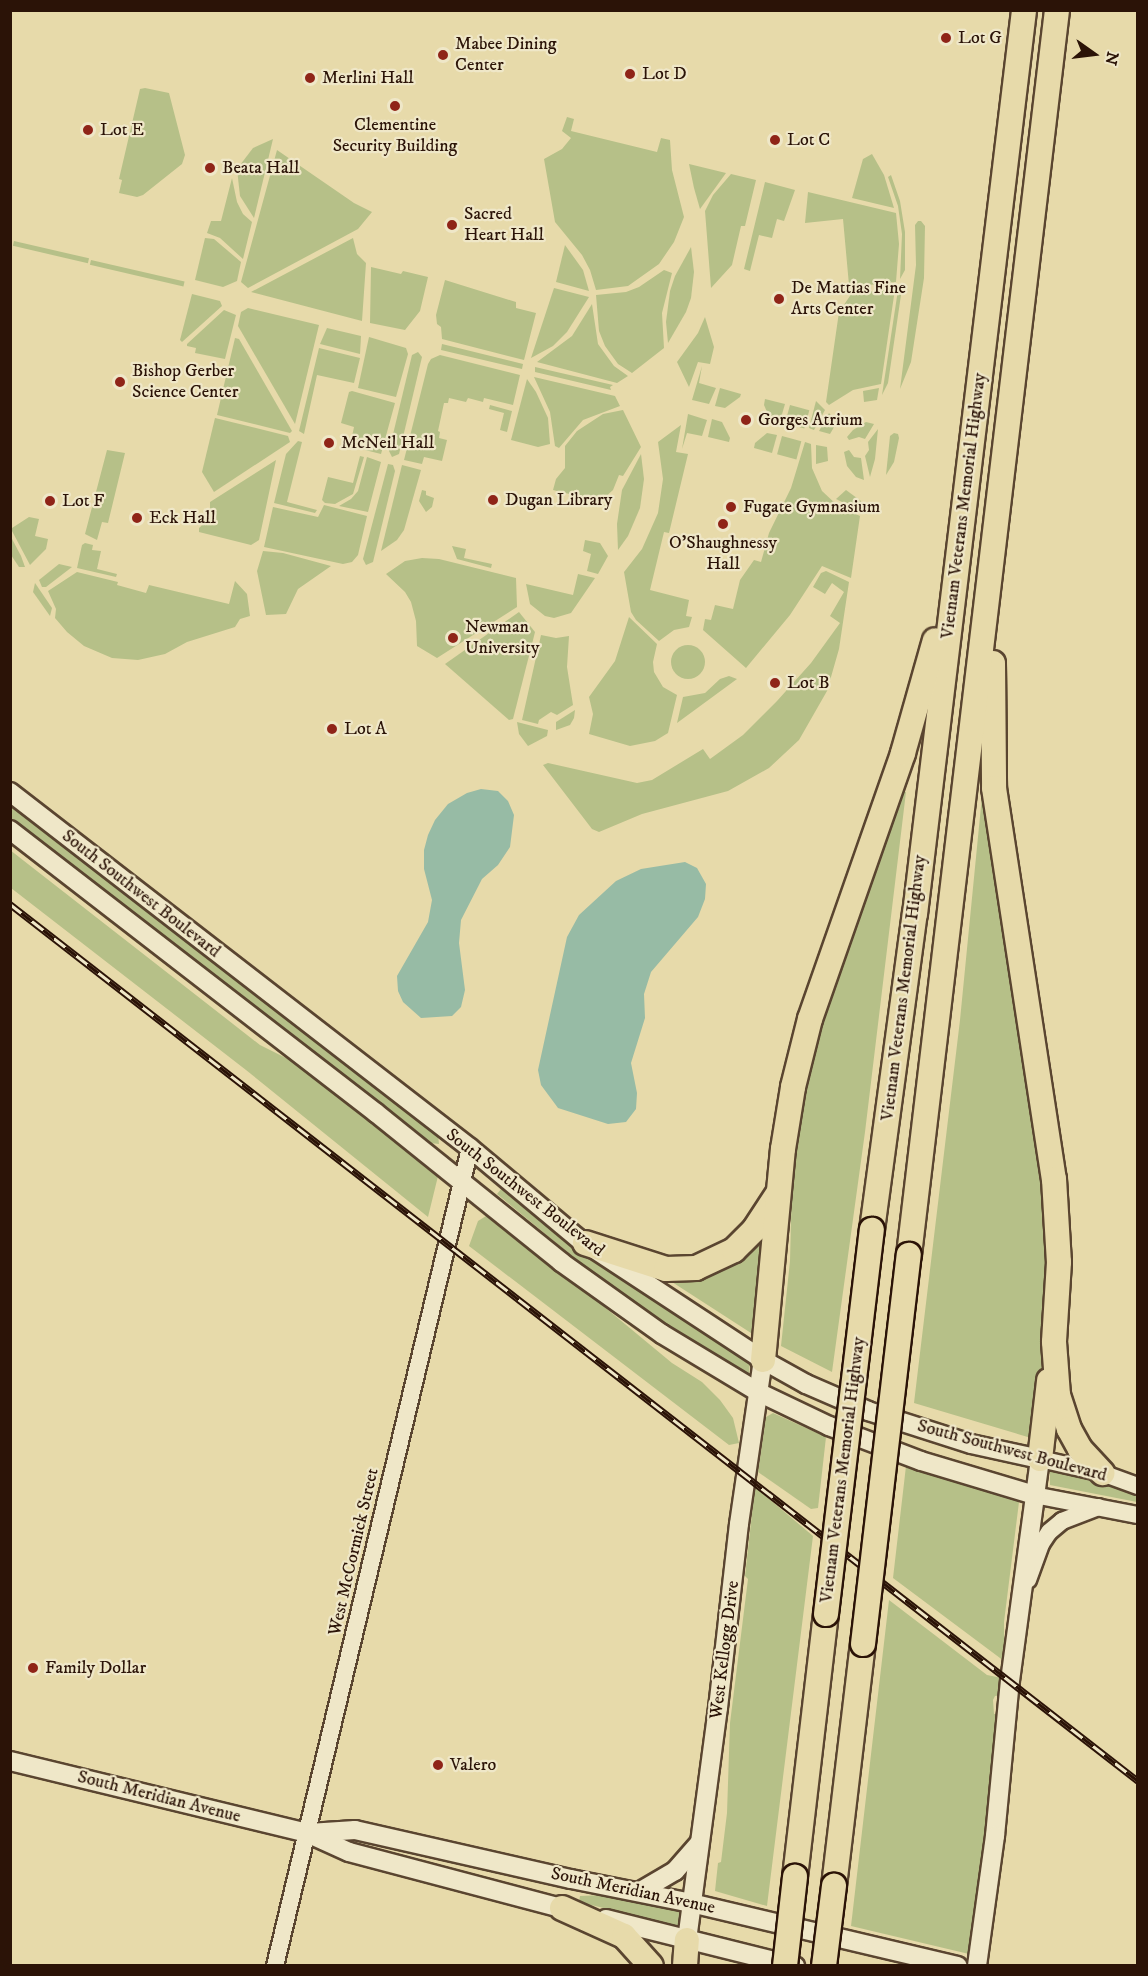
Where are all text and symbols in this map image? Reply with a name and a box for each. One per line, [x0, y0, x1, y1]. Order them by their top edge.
north arrow [1064, 24, 1124, 84]
place label: Lot G [958, 27, 1002, 49]
marker: Lot G [939, 31, 953, 45]
place label: Mabee Dining Center [455, 34, 557, 76]
marker: Mabee Dining Center [436, 48, 450, 62]
text: N [1100, 50, 1123, 67]
place label: Lot D [642, 63, 687, 85]
place label: Merlini Hall [322, 67, 414, 89]
marker: Lot D [623, 67, 637, 81]
marker: Merlini Hall [303, 71, 317, 85]
marker: Clementine Security Building [388, 99, 402, 113]
place label: Clementine Security Building [333, 115, 457, 158]
place label: Lot E [100, 119, 144, 141]
marker: Lot E [81, 123, 95, 137]
place label: Lot C [787, 129, 830, 151]
marker: Lot C [768, 133, 782, 147]
place label: Beata Hall [222, 157, 299, 179]
marker: Beata Hall [203, 161, 217, 175]
place label: Sacred Heart Hall [464, 204, 544, 246]
marker: Sacred Heart Hall [445, 218, 459, 232]
place label: De Mattias Fine Arts Center [791, 278, 906, 320]
marker: De Mattias Fine Arts Center [772, 292, 786, 306]
place label: Bishop Gerber Science Center [132, 361, 238, 404]
street label: Vietnam Veterans Memorial Highway [937, 372, 991, 640]
marker: Bishop Gerber Science Center [113, 375, 127, 389]
place label: Gorges Atrium [758, 409, 863, 431]
marker: Gorges Atrium [739, 413, 753, 427]
place label: McNeil Hall [341, 432, 434, 454]
marker: McNeil Hall [322, 436, 336, 450]
place label: Dugan Library [505, 489, 612, 511]
place label: Lot F [62, 490, 104, 512]
marker: Dugan Library [486, 493, 500, 507]
marker: Lot F [43, 494, 57, 508]
place label: Fugate Gymnasium [743, 496, 880, 518]
marker: Fugate Gymnasium [724, 500, 738, 514]
place label: Eck Hall [149, 507, 216, 529]
marker: Eck Hall [130, 511, 144, 525]
marker: O'Shaughnessy Hall [716, 517, 730, 531]
place label: O'Shaughnessy Hall [669, 533, 777, 576]
place label: Newman University [465, 617, 539, 660]
marker: Newman University [446, 631, 460, 645]
place label: Lot B [787, 672, 830, 694]
marker: Lot B [768, 676, 782, 690]
place label: Lot A [344, 718, 387, 740]
marker: Lot A [325, 722, 339, 736]
street label: South Southwest Boulevard [57, 825, 225, 963]
street label: Vietnam Veterans Memorial Highway [877, 854, 931, 1122]
street label: South Southwest Boulevard [441, 1124, 609, 1262]
street label: Vietnam Veterans Memorial Highway [816, 1336, 870, 1604]
street label: South Southwest Boulevard [915, 1415, 1109, 1487]
street label: West McCormick Street [324, 1466, 384, 1638]
street label: West Kellogg Drive [706, 1579, 744, 1721]
place label: Family Dollar [45, 1657, 146, 1679]
marker: Family Dollar [26, 1661, 40, 1675]
place label: Valero [450, 1754, 496, 1776]
marker: Valero [431, 1758, 445, 1772]
street label: South Meridian Avenue [75, 1766, 243, 1828]
street label: South Meridian Avenue [549, 1863, 717, 1919]

